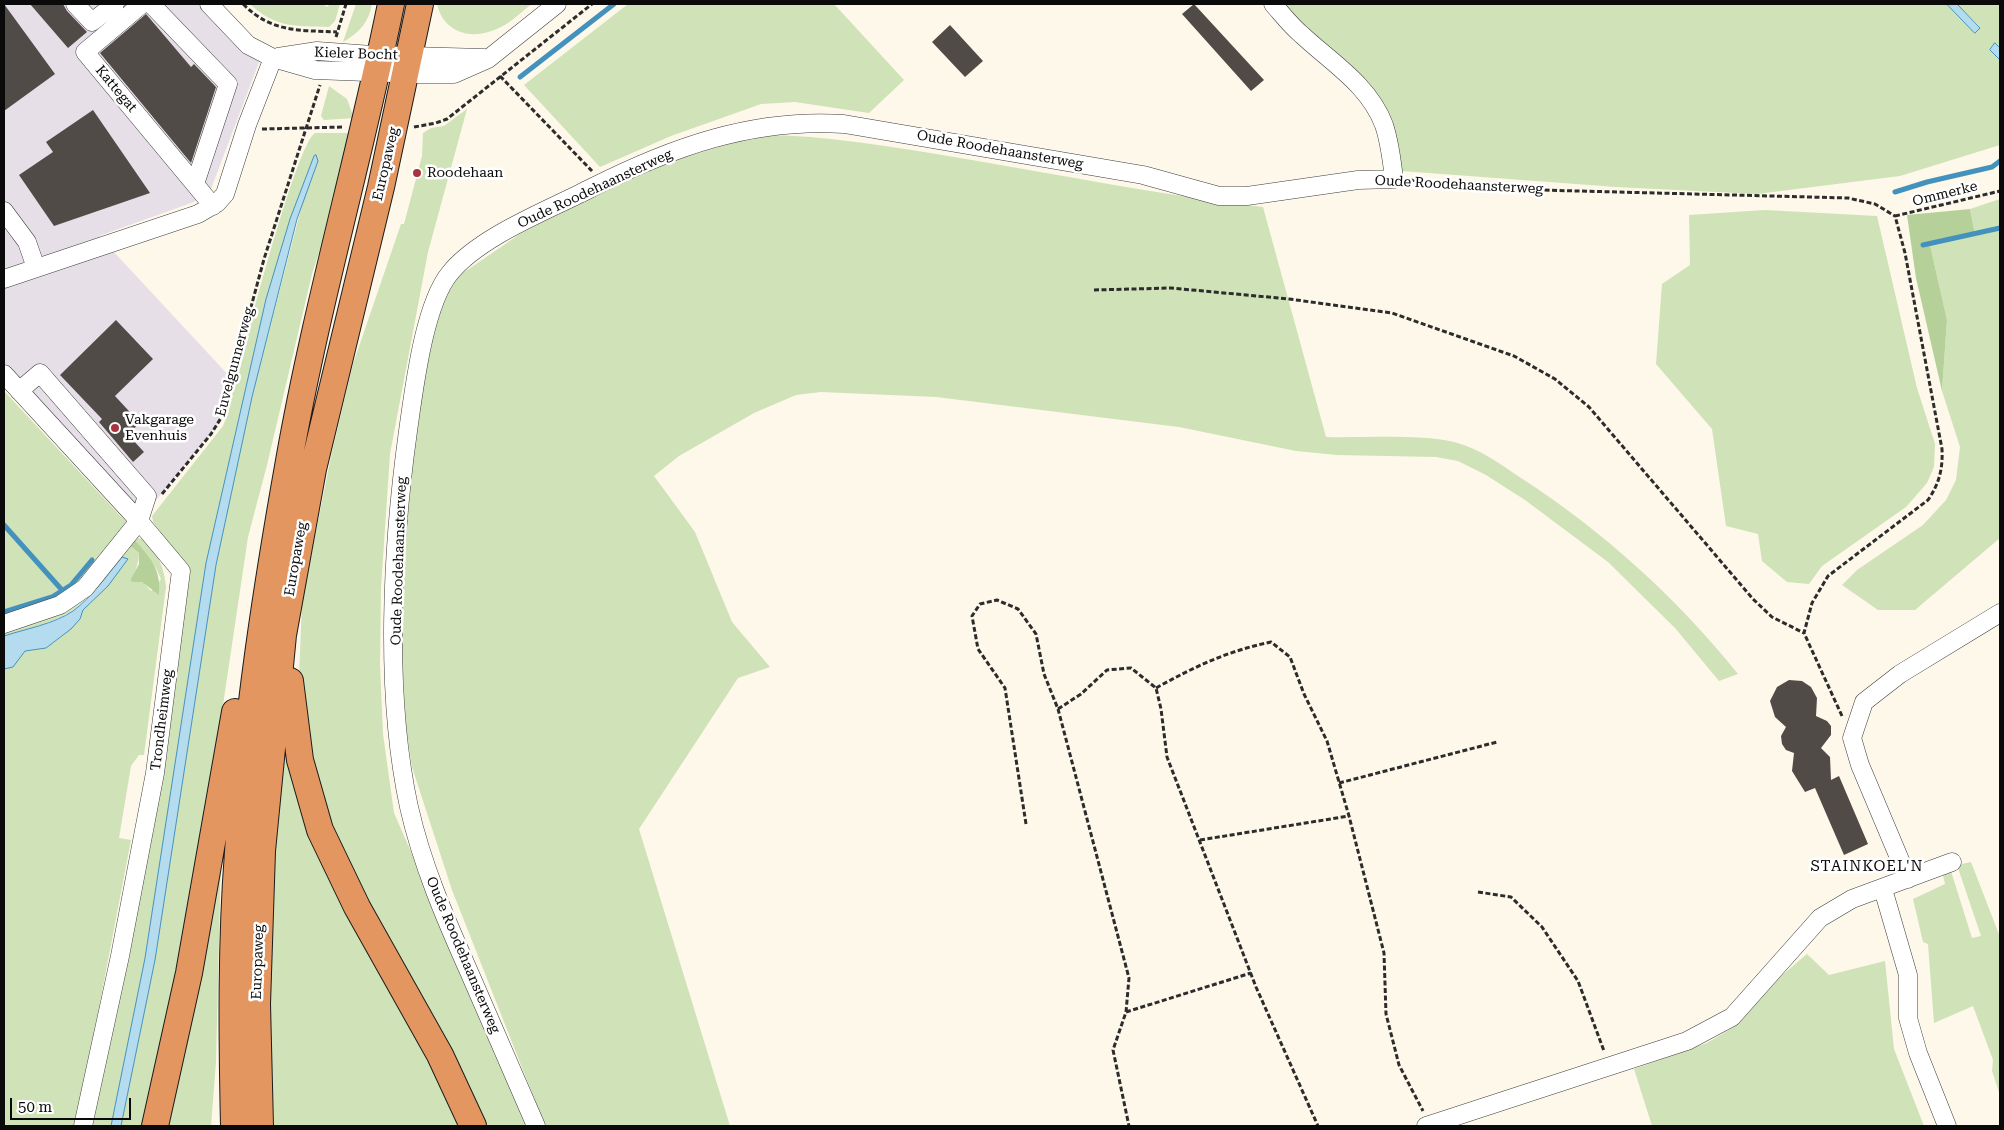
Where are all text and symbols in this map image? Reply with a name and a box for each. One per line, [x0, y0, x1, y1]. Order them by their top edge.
street label: Kieler Bocht [314, 44, 398, 64]
street label: Kattegat [92, 62, 140, 116]
street label: Europaweg [369, 126, 403, 202]
street label: Oude Roodehaansterweg [915, 127, 1085, 173]
street label: Oude Roodehaansterweg [515, 146, 675, 232]
place label: Roodehaan [427, 165, 503, 181]
marker: Roodehaan [411, 167, 423, 179]
street label: Oude Roodehaansterweg [1374, 172, 1544, 198]
street label: Ommerke [1911, 178, 1979, 210]
street label: Euvelgunnerweg [212, 305, 258, 419]
place label: Vakgarage Evenhuis [125, 412, 194, 444]
marker: Vakgarage Evenhuis [109, 422, 121, 434]
street label: Oude Roodehaansterweg [388, 476, 410, 646]
street label: Europaweg [281, 521, 311, 597]
street label: Trondheimweg [147, 668, 177, 772]
district label: STAINKOEL'N [1809, 858, 1925, 876]
street label: Oude Roodehaansterweg [422, 874, 504, 1036]
street label: Europaweg [248, 924, 268, 1000]
scale bar [12, 1088, 134, 1120]
text: 50 m [18, 1098, 52, 1116]

